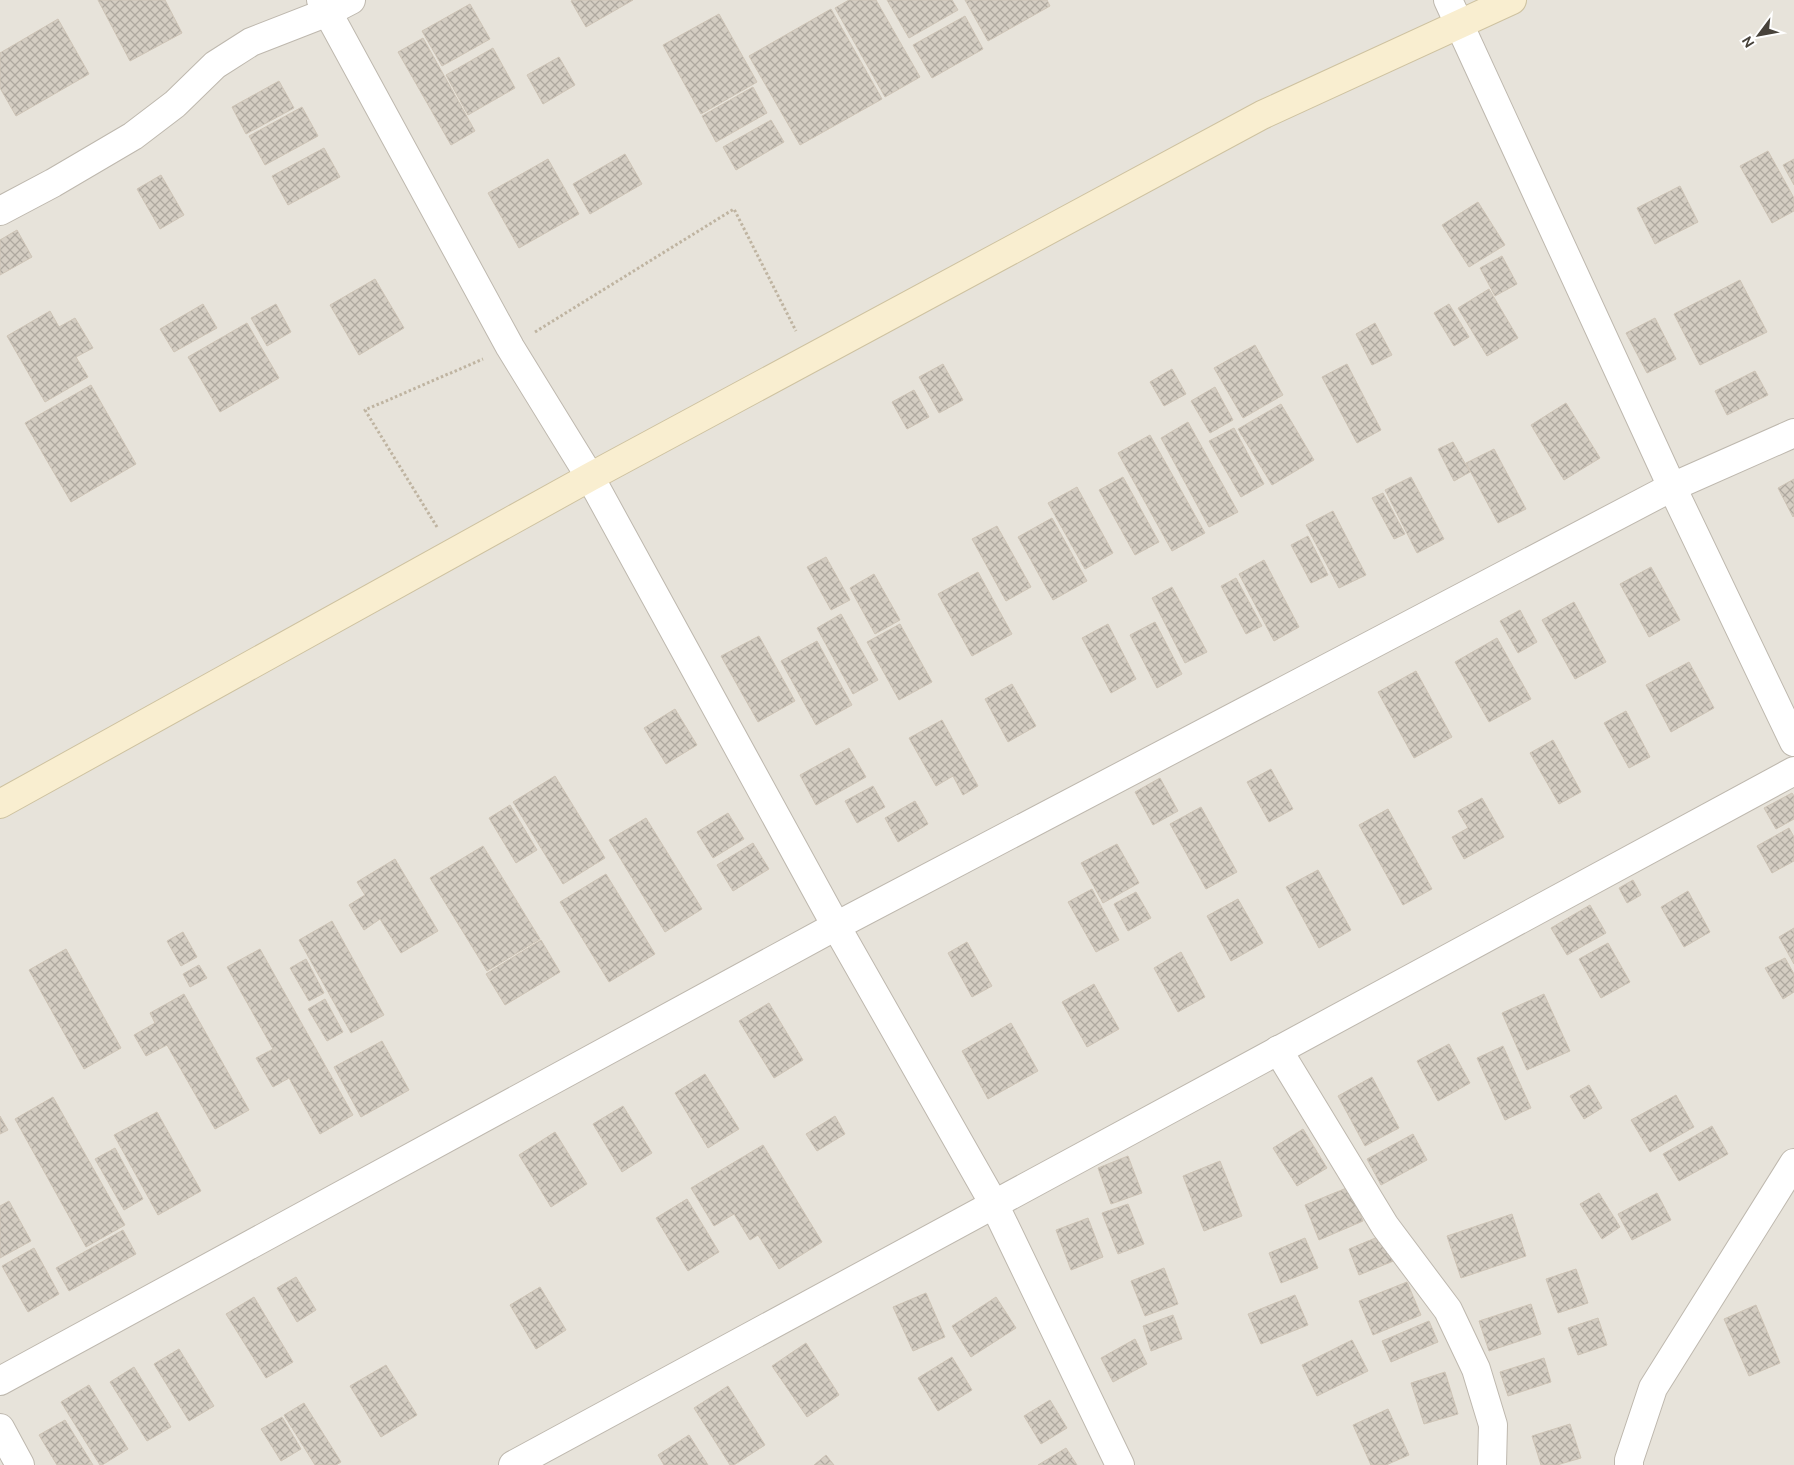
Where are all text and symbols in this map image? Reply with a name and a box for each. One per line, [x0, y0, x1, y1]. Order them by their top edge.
north arrow [1734, 10, 1784, 60]
text: N [1738, 33, 1758, 51]

